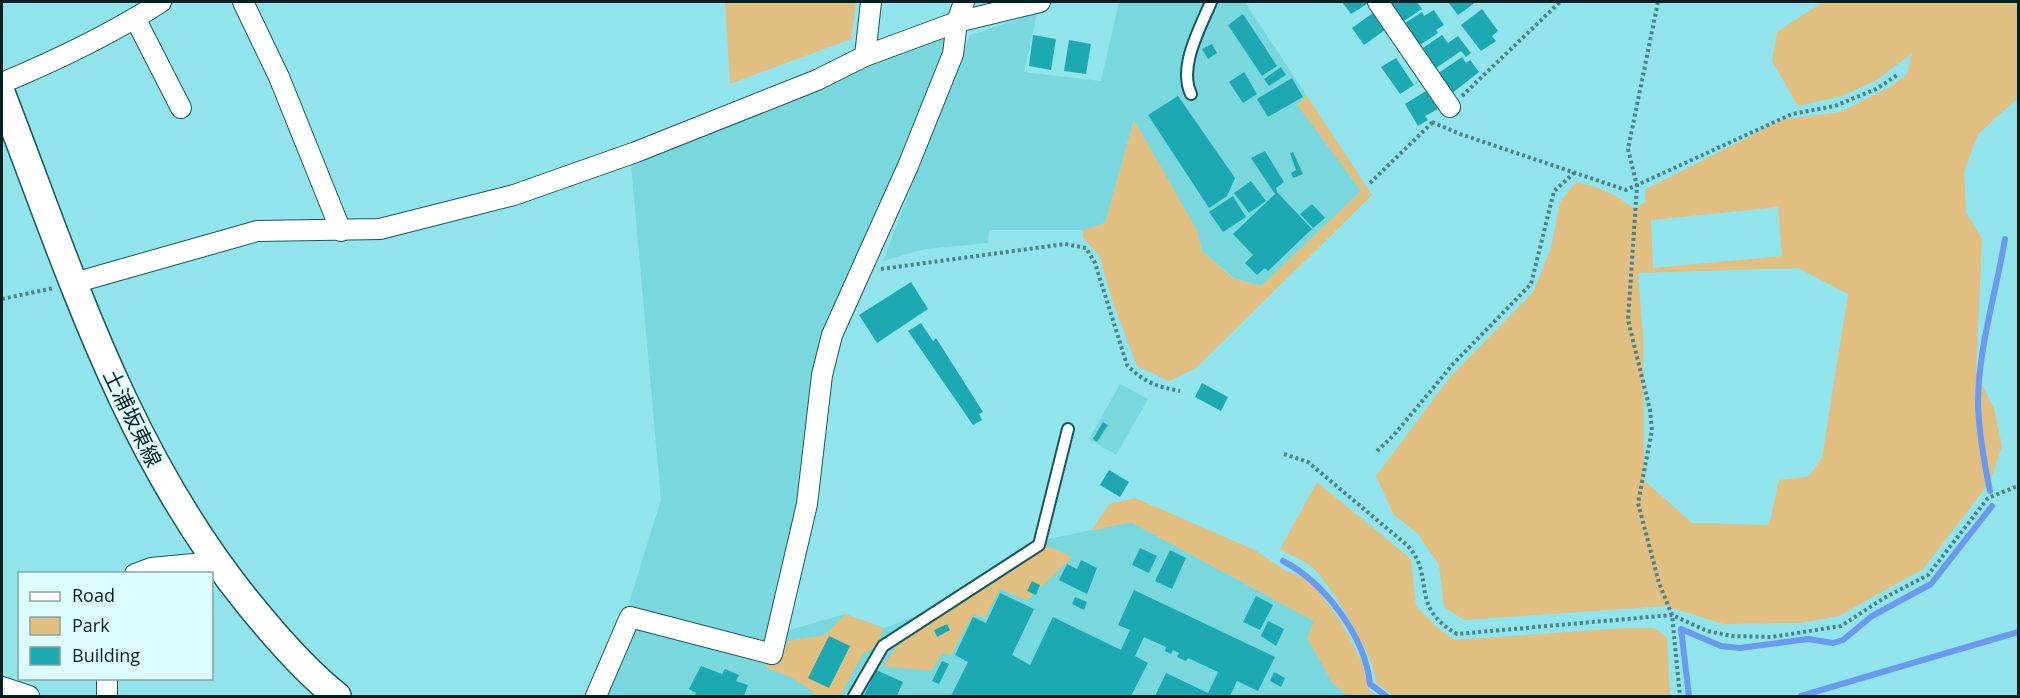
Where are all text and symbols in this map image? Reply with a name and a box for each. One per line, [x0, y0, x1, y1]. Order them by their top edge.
street label: 土浦坂東線 [97, 365, 169, 471]
legend [18, 572, 213, 680]
text: Road [72, 583, 115, 607]
text: Park [72, 613, 110, 637]
text: Building [72, 643, 140, 667]

